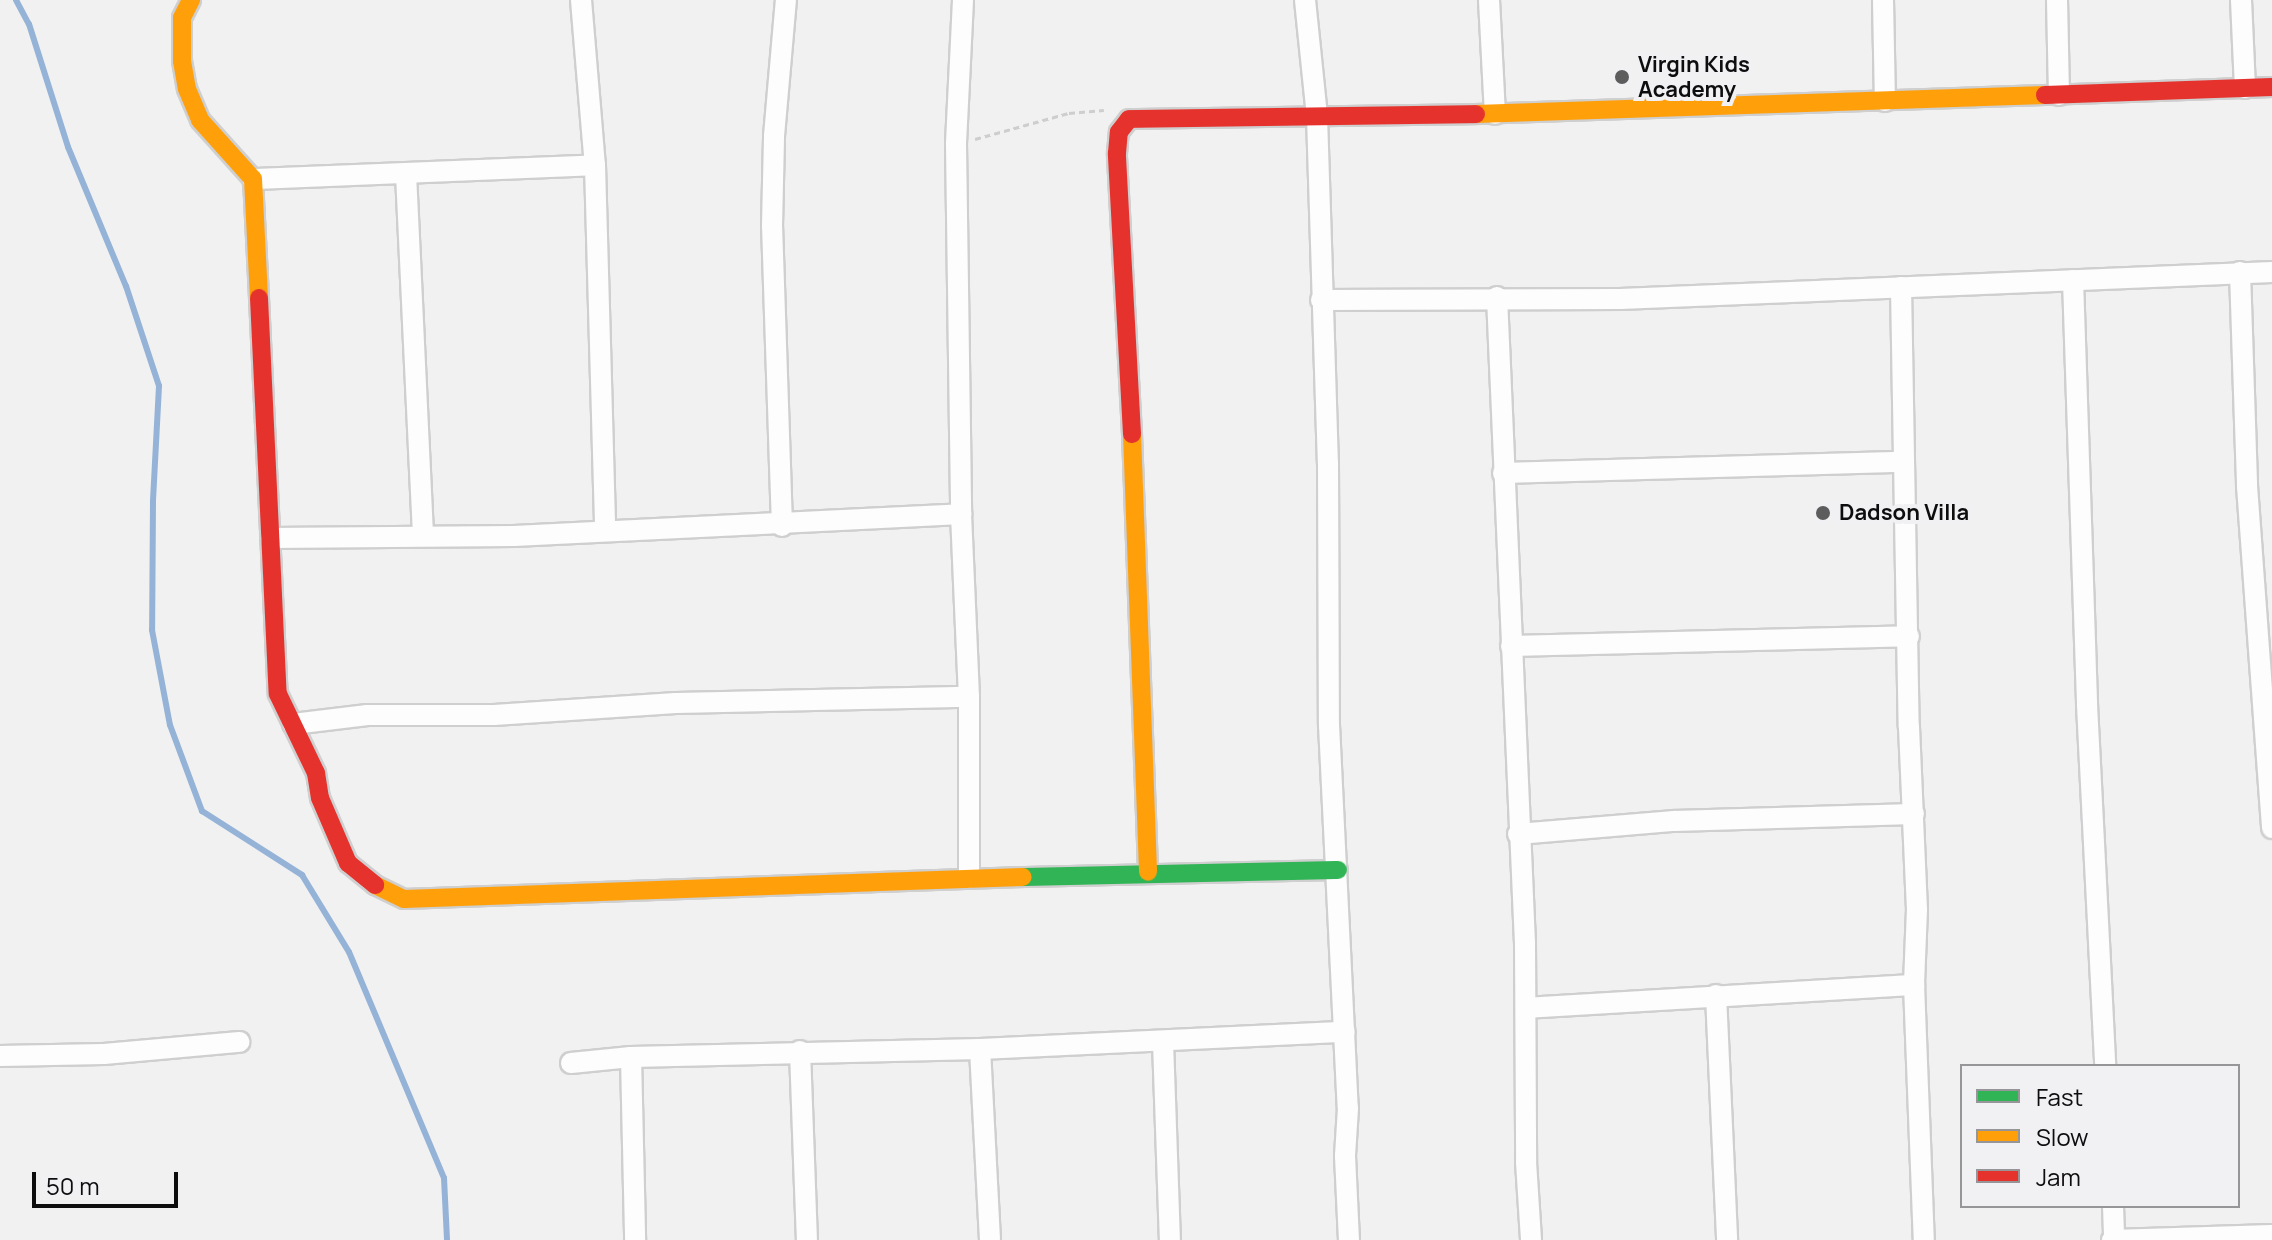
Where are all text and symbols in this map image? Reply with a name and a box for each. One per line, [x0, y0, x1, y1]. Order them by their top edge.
place label: Virgin Kids Academy [1638, 51, 1750, 102]
marker: Virgin Kids Academy [1613, 68, 1631, 86]
place label: Dadson Villa [1839, 500, 1969, 526]
marker: Dadson Villa [1814, 504, 1832, 522]
legend [1960, 1064, 2240, 1208]
text: Fast [2036, 1080, 2083, 1113]
text: Slow [2036, 1120, 2089, 1153]
scale bar [36, 1156, 182, 1206]
text: Jam [2036, 1160, 2081, 1193]
text: 50 m [46, 1169, 100, 1202]

